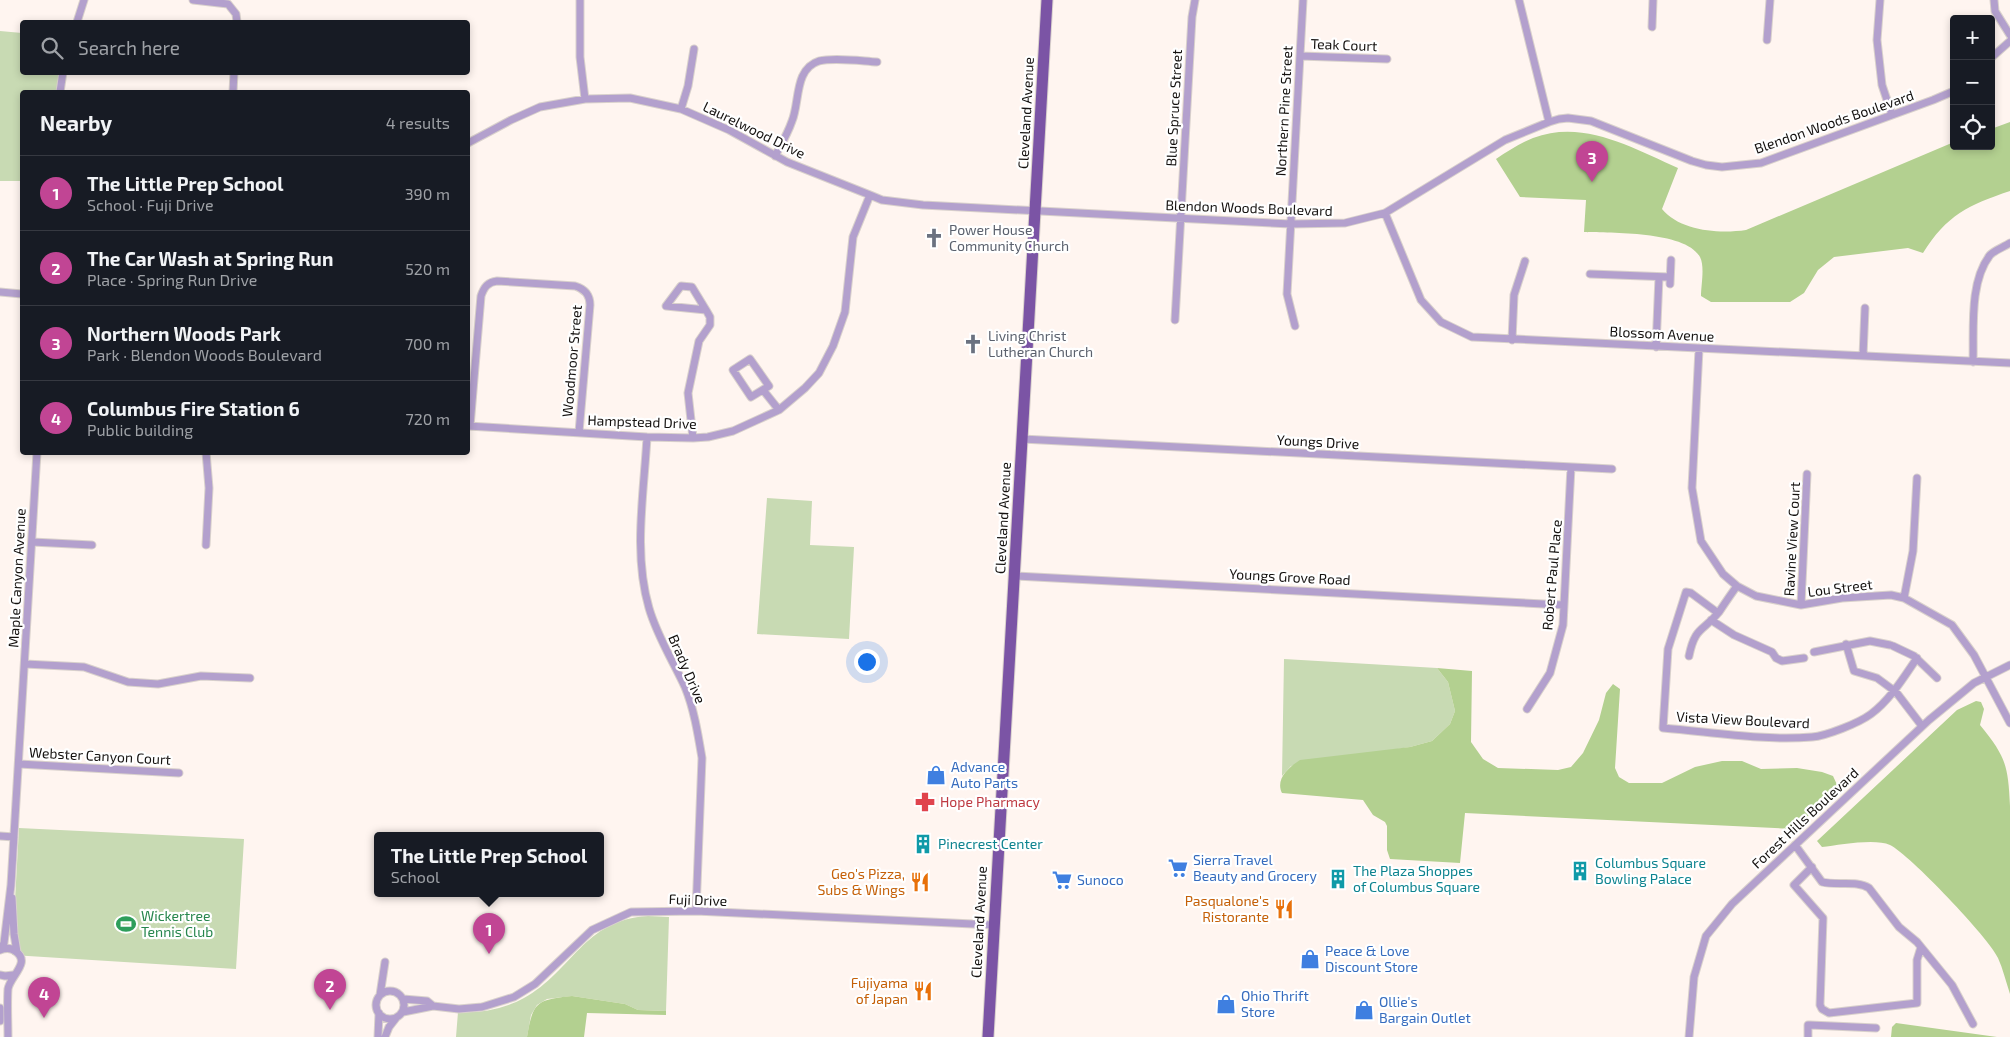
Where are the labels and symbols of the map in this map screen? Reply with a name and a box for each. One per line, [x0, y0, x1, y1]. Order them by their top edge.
street label: Teak Court [1310, 35, 1378, 54]
street label: Northern Pine Street [1272, 45, 1295, 177]
street label: Blue Spruce Street [1162, 49, 1185, 167]
street label: Cleveland Avenue [1014, 57, 1037, 169]
street label: Blendon Woods Boulevard [1752, 86, 1916, 157]
street label: Laurelwood Drive [700, 97, 808, 162]
pin: 3 [1576, 141, 1608, 182]
street label: Blendon Woods Boulevard [1165, 196, 1333, 219]
place label: Power House Community Church [949, 221, 1069, 254]
church icon: Power House Community Church [923, 227, 945, 249]
street label: Woodmoor Street [558, 304, 585, 418]
street label: Blossom Avenue [1609, 322, 1715, 345]
place label: Living Christ Lutheran Church [988, 327, 1093, 360]
church icon: Living Christ Lutheran Church [962, 333, 984, 355]
street label: Hampstead Drive [587, 411, 697, 432]
street label: Youngs Drive [1276, 431, 1360, 452]
street label: Cleveland Avenue [991, 462, 1014, 574]
street label: Ravine View Court [1780, 481, 1803, 597]
street label: Maple Canyon Avenue [4, 508, 29, 648]
street label: Robert Paul Place [1538, 519, 1565, 631]
street label: Youngs Grove Road [1229, 565, 1351, 588]
street label: Lou Street [1807, 575, 1873, 600]
street label: Brady Drive [665, 632, 710, 706]
your location [854, 649, 880, 675]
street label: Vista View Boulevard [1676, 708, 1810, 731]
street label: Webster Canyon Court [29, 743, 171, 768]
place label: Advance Auto Parts [951, 758, 1018, 791]
shop icon: Advance Auto Parts [925, 764, 947, 786]
street label: Forest Hills Boulevard [1748, 764, 1862, 872]
pharmacy icon: Hope Pharmacy [914, 791, 936, 813]
place label: Hope Pharmacy [940, 793, 1041, 810]
building icon: Pinecrest Center [912, 833, 934, 855]
place label: Pinecrest Center [938, 835, 1043, 852]
place label: Sierra Travel Beauty and Grocery [1193, 851, 1317, 884]
place label: Columbus Square Bowling Palace [1595, 854, 1706, 887]
supermarket icon: Sierra Travel Beauty and Grocery [1167, 857, 1189, 879]
building icon: Columbus Square Bowling Palace [1569, 860, 1591, 882]
place label: The Plaza Shoppes of Columbus Square [1353, 862, 1480, 895]
place label: Geo's Pizza, Subs & Wings [817, 865, 905, 898]
street label: Cleveland Avenue [967, 866, 990, 978]
building icon: The Plaza Shoppes of Columbus Square [1327, 868, 1349, 890]
supermarket icon: Sunoco [1051, 869, 1073, 891]
restaurant icon: Geo's Pizza, Subs & Wings [909, 871, 931, 893]
place label: Sunoco [1077, 871, 1124, 888]
street label: Fuji Drive [668, 890, 728, 909]
place label: Pasqualone's Ristorante [1185, 892, 1269, 925]
restaurant icon: Pasqualone's Ristorante [1273, 898, 1295, 920]
place label: Wickertree Tennis Club [141, 907, 213, 940]
sports icon: Wickertree Tennis Club [115, 913, 137, 935]
pin: 1 [473, 913, 505, 954]
place label: Peace & Love Discount Store [1325, 942, 1418, 975]
shop icon: Peace & Love Discount Store [1299, 948, 1321, 970]
pin: 2 [314, 969, 346, 1010]
place label: Fujiyama of Japan [851, 974, 908, 1007]
pin: 4 [28, 977, 60, 1018]
restaurant icon: Fujiyama of Japan [912, 980, 934, 1002]
place label: Ohio Thrift Store [1241, 987, 1309, 1020]
shop icon: Ohio Thrift Store [1215, 993, 1237, 1015]
place label: Ollie's Bargain Outlet [1379, 993, 1471, 1026]
shop icon: Ollie's Bargain Outlet [1353, 999, 1375, 1021]

